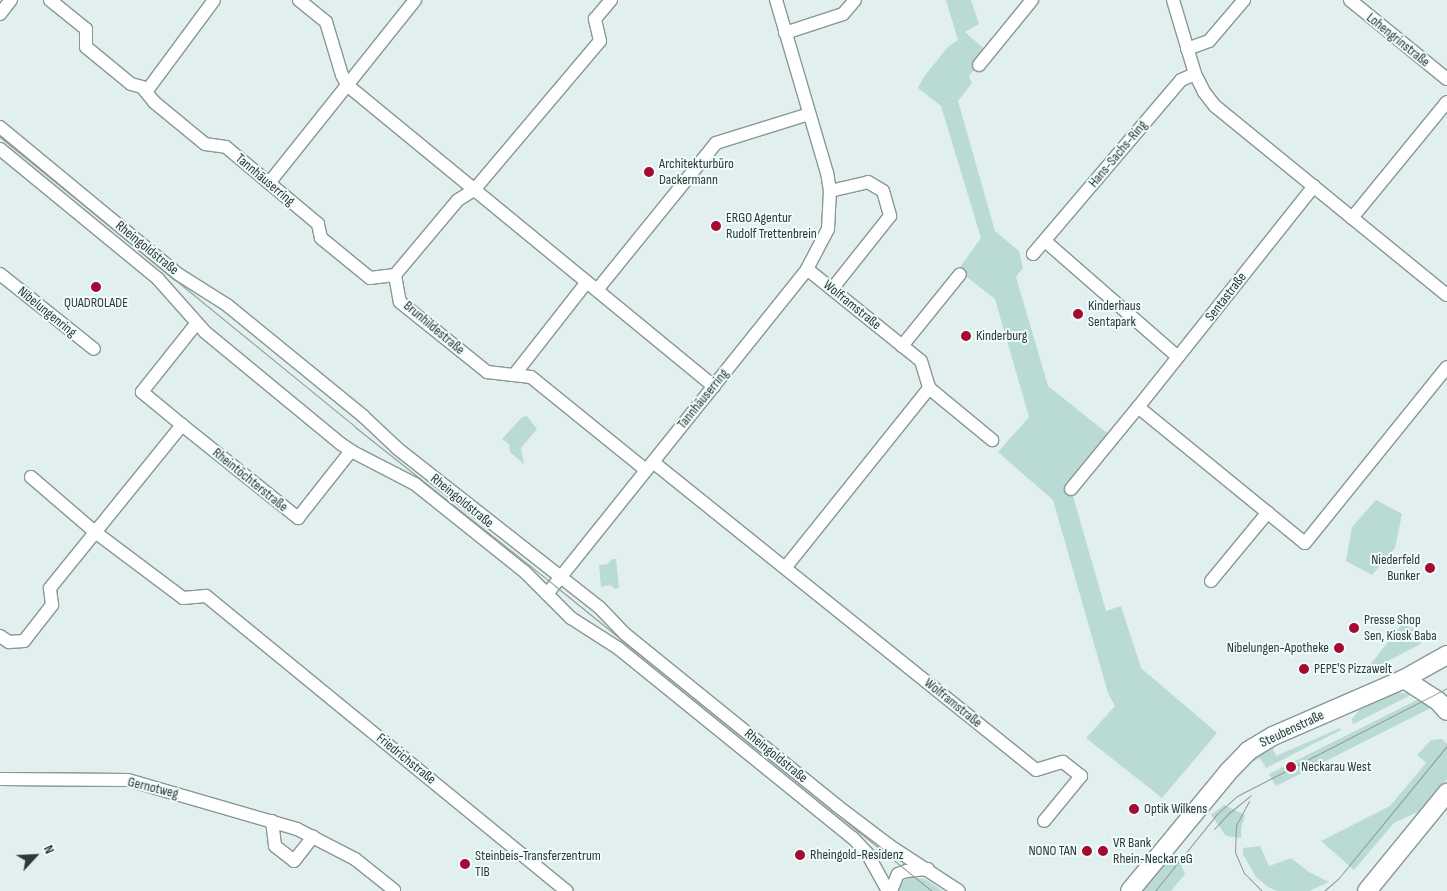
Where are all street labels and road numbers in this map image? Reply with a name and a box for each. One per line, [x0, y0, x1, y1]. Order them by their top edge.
street label: Lohengrinstraße [1363, 9, 1433, 71]
street label: Hans-Sachs-Ring [1085, 117, 1151, 191]
street label: Tannhäuserring [232, 150, 298, 210]
street label: Rheingoldstraße [112, 217, 182, 279]
street label: Sentastraße [1202, 269, 1250, 325]
street label: Wolframstraße [820, 277, 884, 333]
street label: Nibelungenring [14, 283, 80, 341]
street label: Brunhildestraße [400, 298, 468, 358]
street label: Tannhäuserring [674, 366, 732, 432]
street label: Rheintöchterstraße [209, 445, 291, 515]
street label: Rheingoldstraße [427, 470, 497, 532]
street label: Wolframstraße [921, 675, 985, 731]
street label: Steubenstraße [1257, 707, 1327, 751]
street label: Rheingoldstraße [741, 725, 811, 787]
street label: Friedrichstraße [373, 730, 439, 788]
street label: Gernotweg [126, 774, 180, 802]

